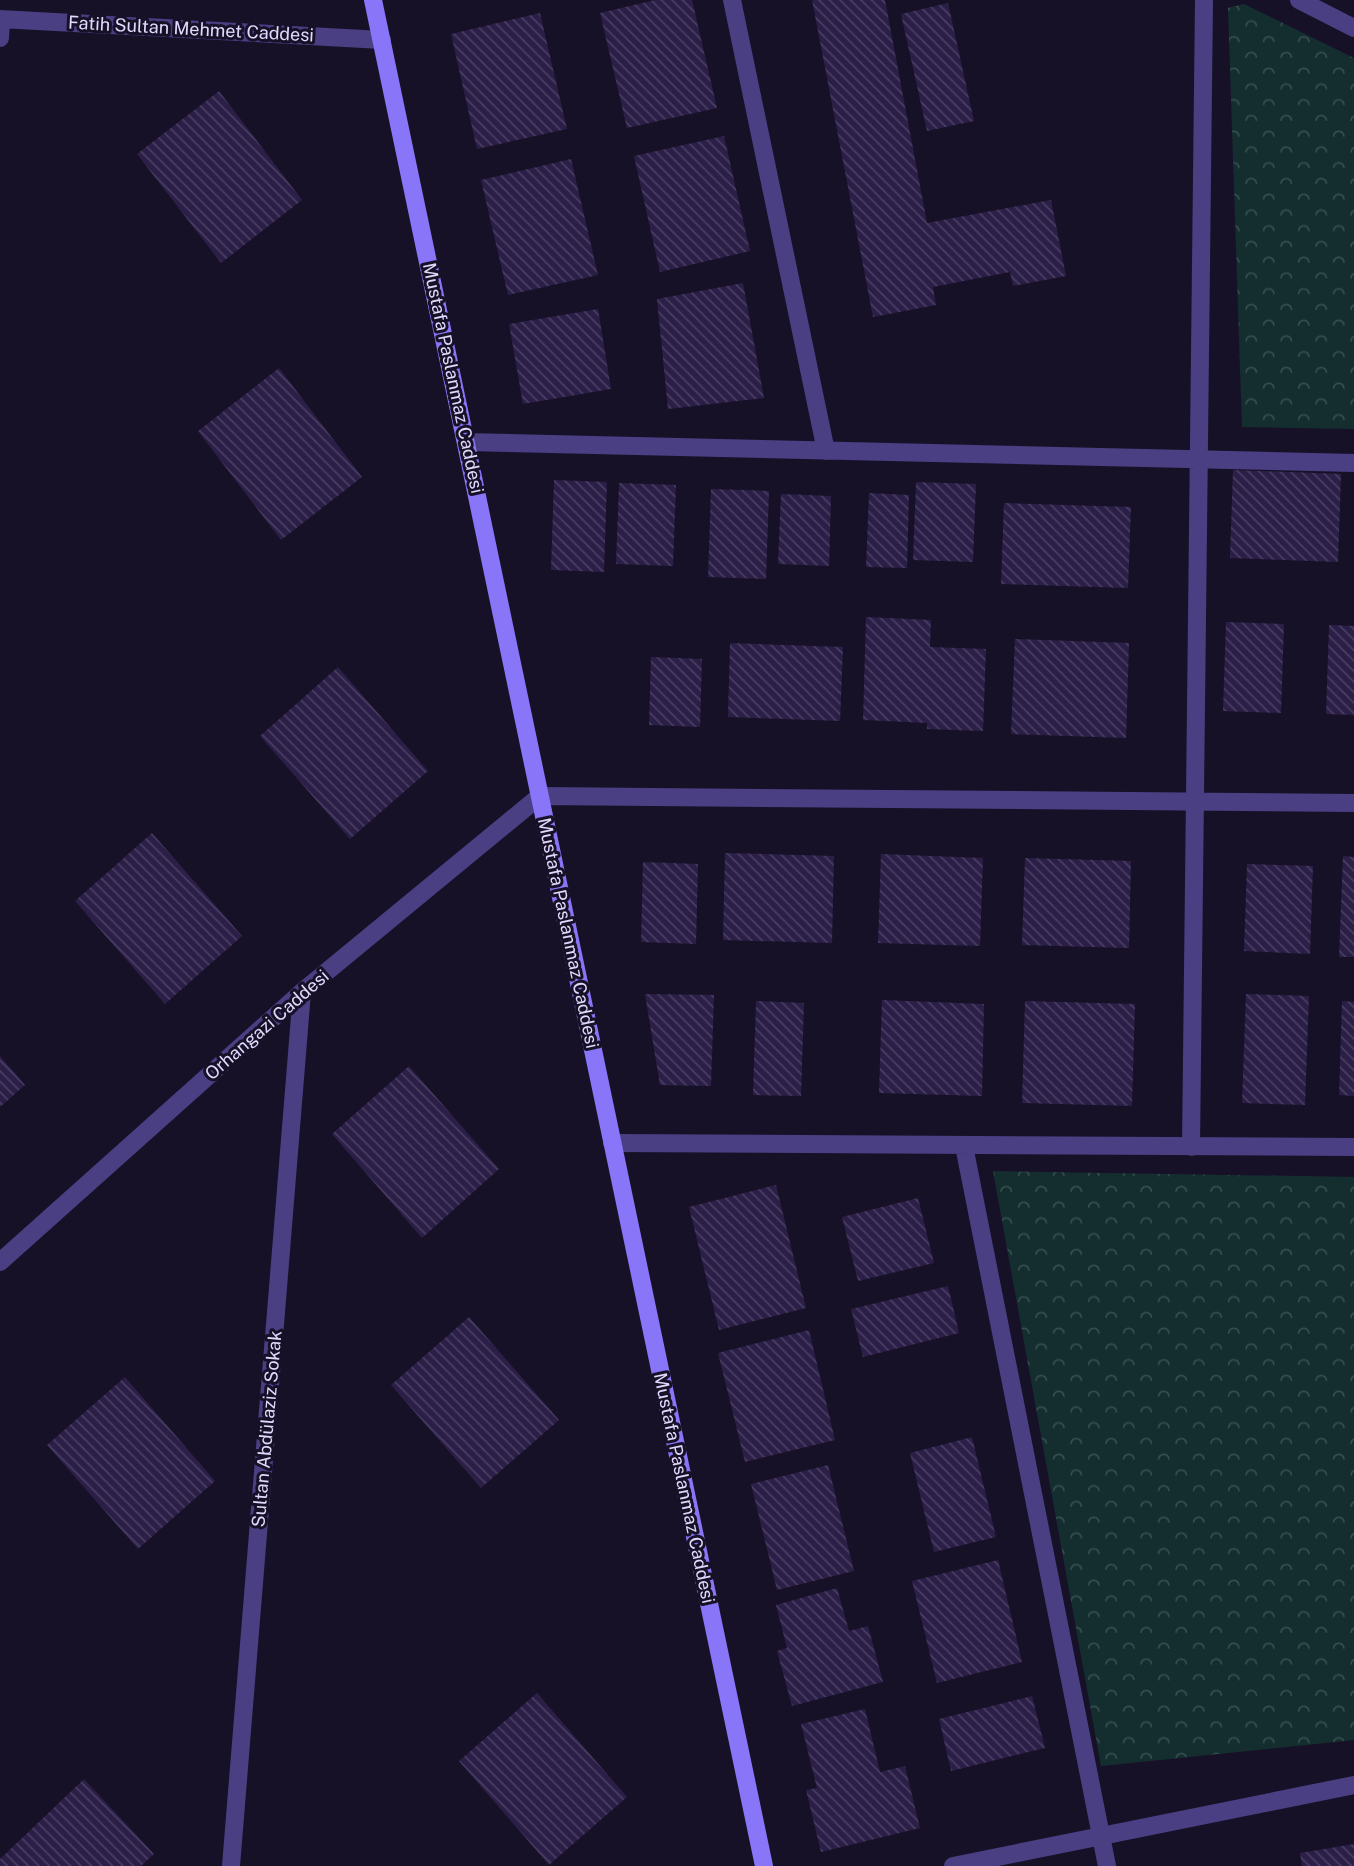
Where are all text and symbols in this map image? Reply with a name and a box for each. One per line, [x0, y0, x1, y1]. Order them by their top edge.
street label: Fatih Sultan Mehmet Caddesi [68, 12, 314, 45]
street label: Mustafa Paslanmaz Caddesi [419, 261, 488, 495]
street label: Mustafa Paslanmaz Caddesi [534, 816, 603, 1050]
street label: Orhangazi Caddesi [201, 965, 333, 1084]
street label: Sultan Abdülaziz Sokak [247, 1330, 286, 1528]
street label: Mustafa Paslanmaz Caddesi [650, 1371, 719, 1605]

